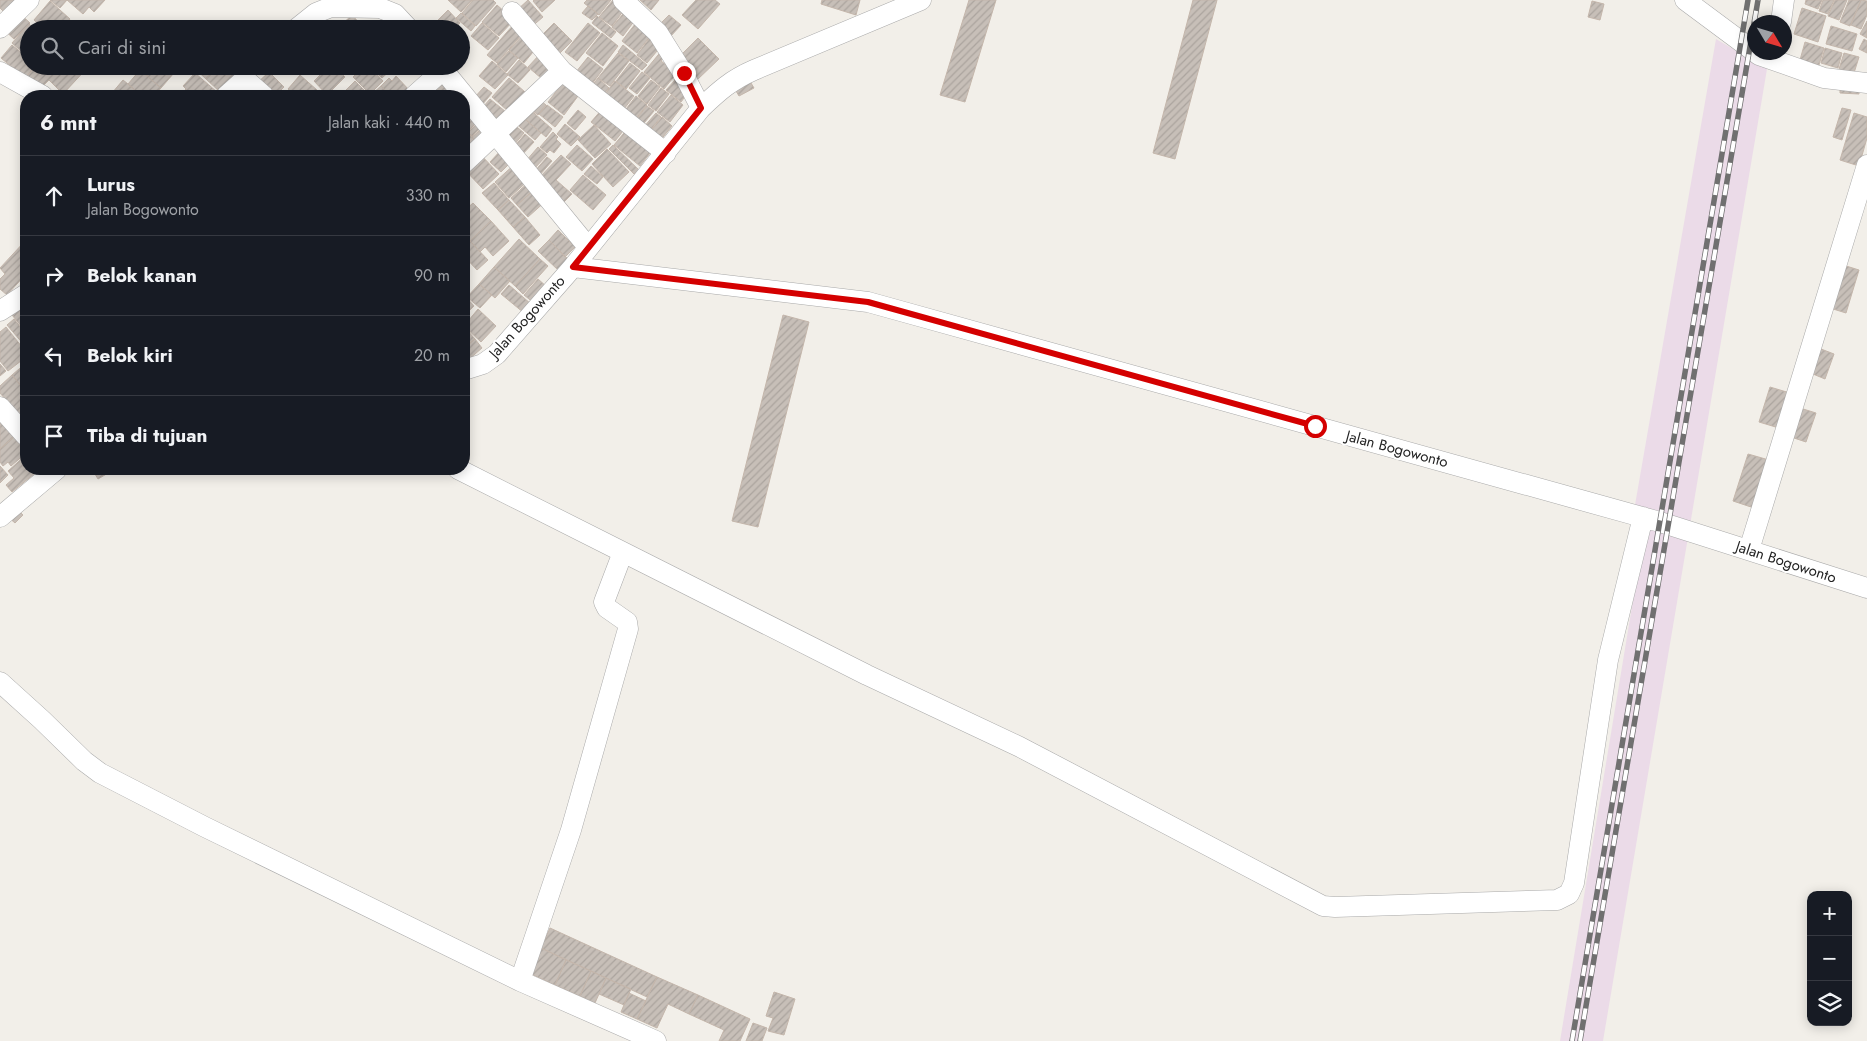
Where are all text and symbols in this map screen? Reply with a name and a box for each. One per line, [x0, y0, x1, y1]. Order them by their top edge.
north arrow [1747, 15, 1792, 60]
search box [20, 20, 470, 75]
icon: search [38, 34, 66, 62]
text: Cari di sini [78, 34, 166, 61]
route end [673, 62, 696, 85]
text: 6 mnt [40, 108, 96, 138]
text: Jalan kaki · 440 m [328, 111, 450, 134]
text: Lurus [87, 171, 135, 198]
icon: ahead [40, 182, 68, 210]
text: 330 m [406, 184, 450, 207]
text: Jalan Bogowonto [87, 198, 199, 221]
icon: right [40, 262, 68, 290]
text: Belok kanan [87, 262, 197, 289]
text: 90 m [414, 264, 450, 287]
street label: Jalan Bogowonto [482, 271, 570, 365]
icon: left [40, 342, 68, 370]
text: Belok kiri [87, 342, 173, 369]
text: 20 m [414, 344, 450, 367]
route start [1304, 415, 1327, 438]
icon: arrive [40, 422, 68, 450]
text: Tiba di tujuan [87, 422, 207, 449]
street label: Jalan Bogowonto [1342, 424, 1450, 473]
street label: Jalan Bogowonto [1731, 535, 1839, 589]
map controls [1807, 891, 1852, 1026]
button: + [1807, 891, 1852, 936]
button: − [1807, 936, 1852, 981]
button: layers [1807, 981, 1852, 1026]

